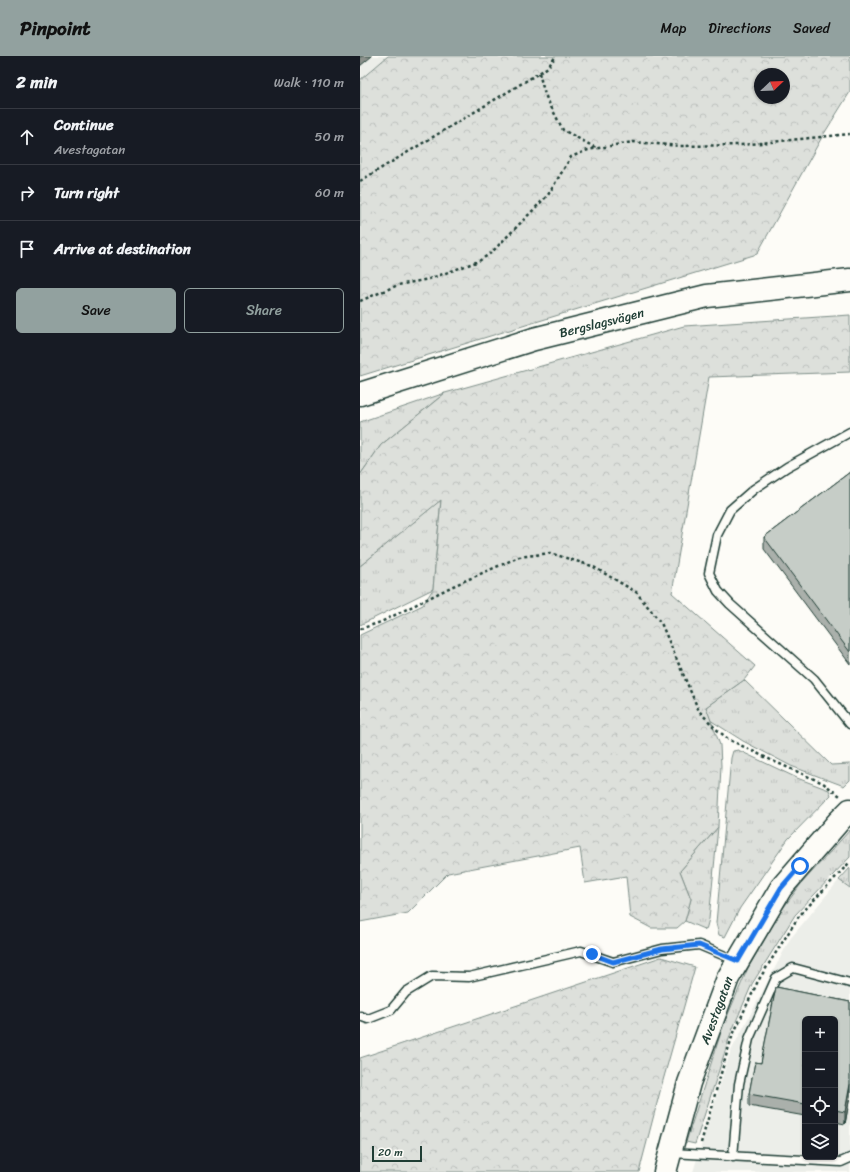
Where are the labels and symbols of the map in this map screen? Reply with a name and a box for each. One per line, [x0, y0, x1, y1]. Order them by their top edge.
north arrow [754, 68, 790, 104]
street label: Bergslagsvägen [557, 301, 646, 344]
route start [791, 857, 809, 875]
route end [583, 945, 601, 963]
street label: Avestagatan [693, 973, 740, 1049]
scale bar [372, 1144, 422, 1163]

